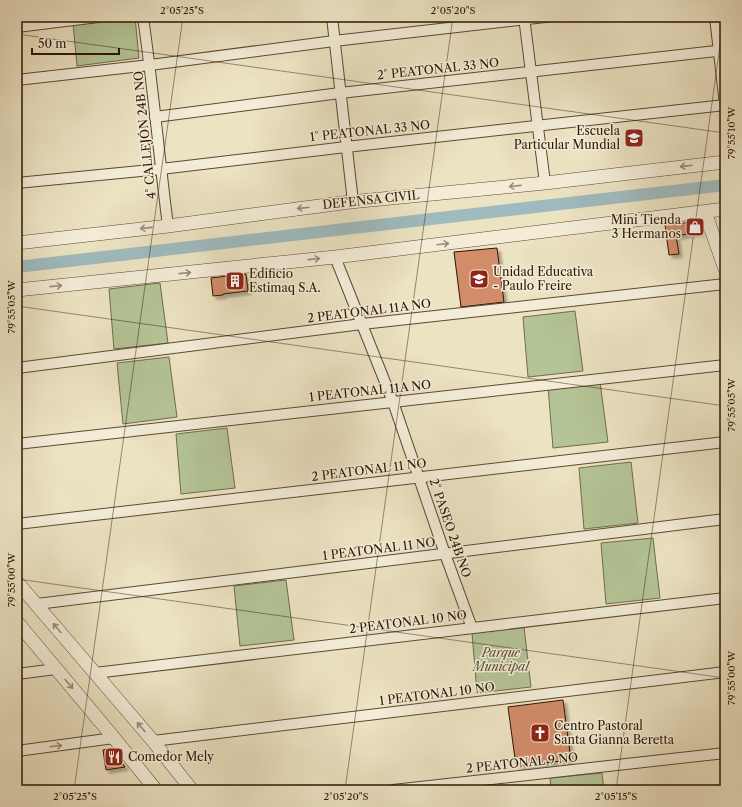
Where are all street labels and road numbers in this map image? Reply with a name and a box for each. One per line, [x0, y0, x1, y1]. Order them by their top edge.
street label: 2° PEATONAL 33 NO [376, 55, 500, 82]
street label: 4° CALLEJÓN 24B NO [129, 70, 159, 200]
street label: 1° PEATONAL 33 NO [309, 117, 431, 144]
street label: DEFENSA CIVIL [322, 187, 420, 212]
street label: 2 PEATONAL 11A NO [306, 295, 432, 326]
street label: 1 PEATONAL 11A NO [308, 377, 432, 404]
street label: 2 PEATONAL 11 NO [311, 455, 427, 484]
street label: 2° PASEO 24B NO [426, 476, 475, 580]
street label: 1 PEATONAL 11 NO [322, 534, 436, 563]
street label: 2 PEATONAL 10 NO [348, 607, 468, 636]
street label: 1 PEATONAL 10 NO [378, 679, 496, 708]
street label: 2 PEATONAL 9 NO [465, 749, 579, 776]

